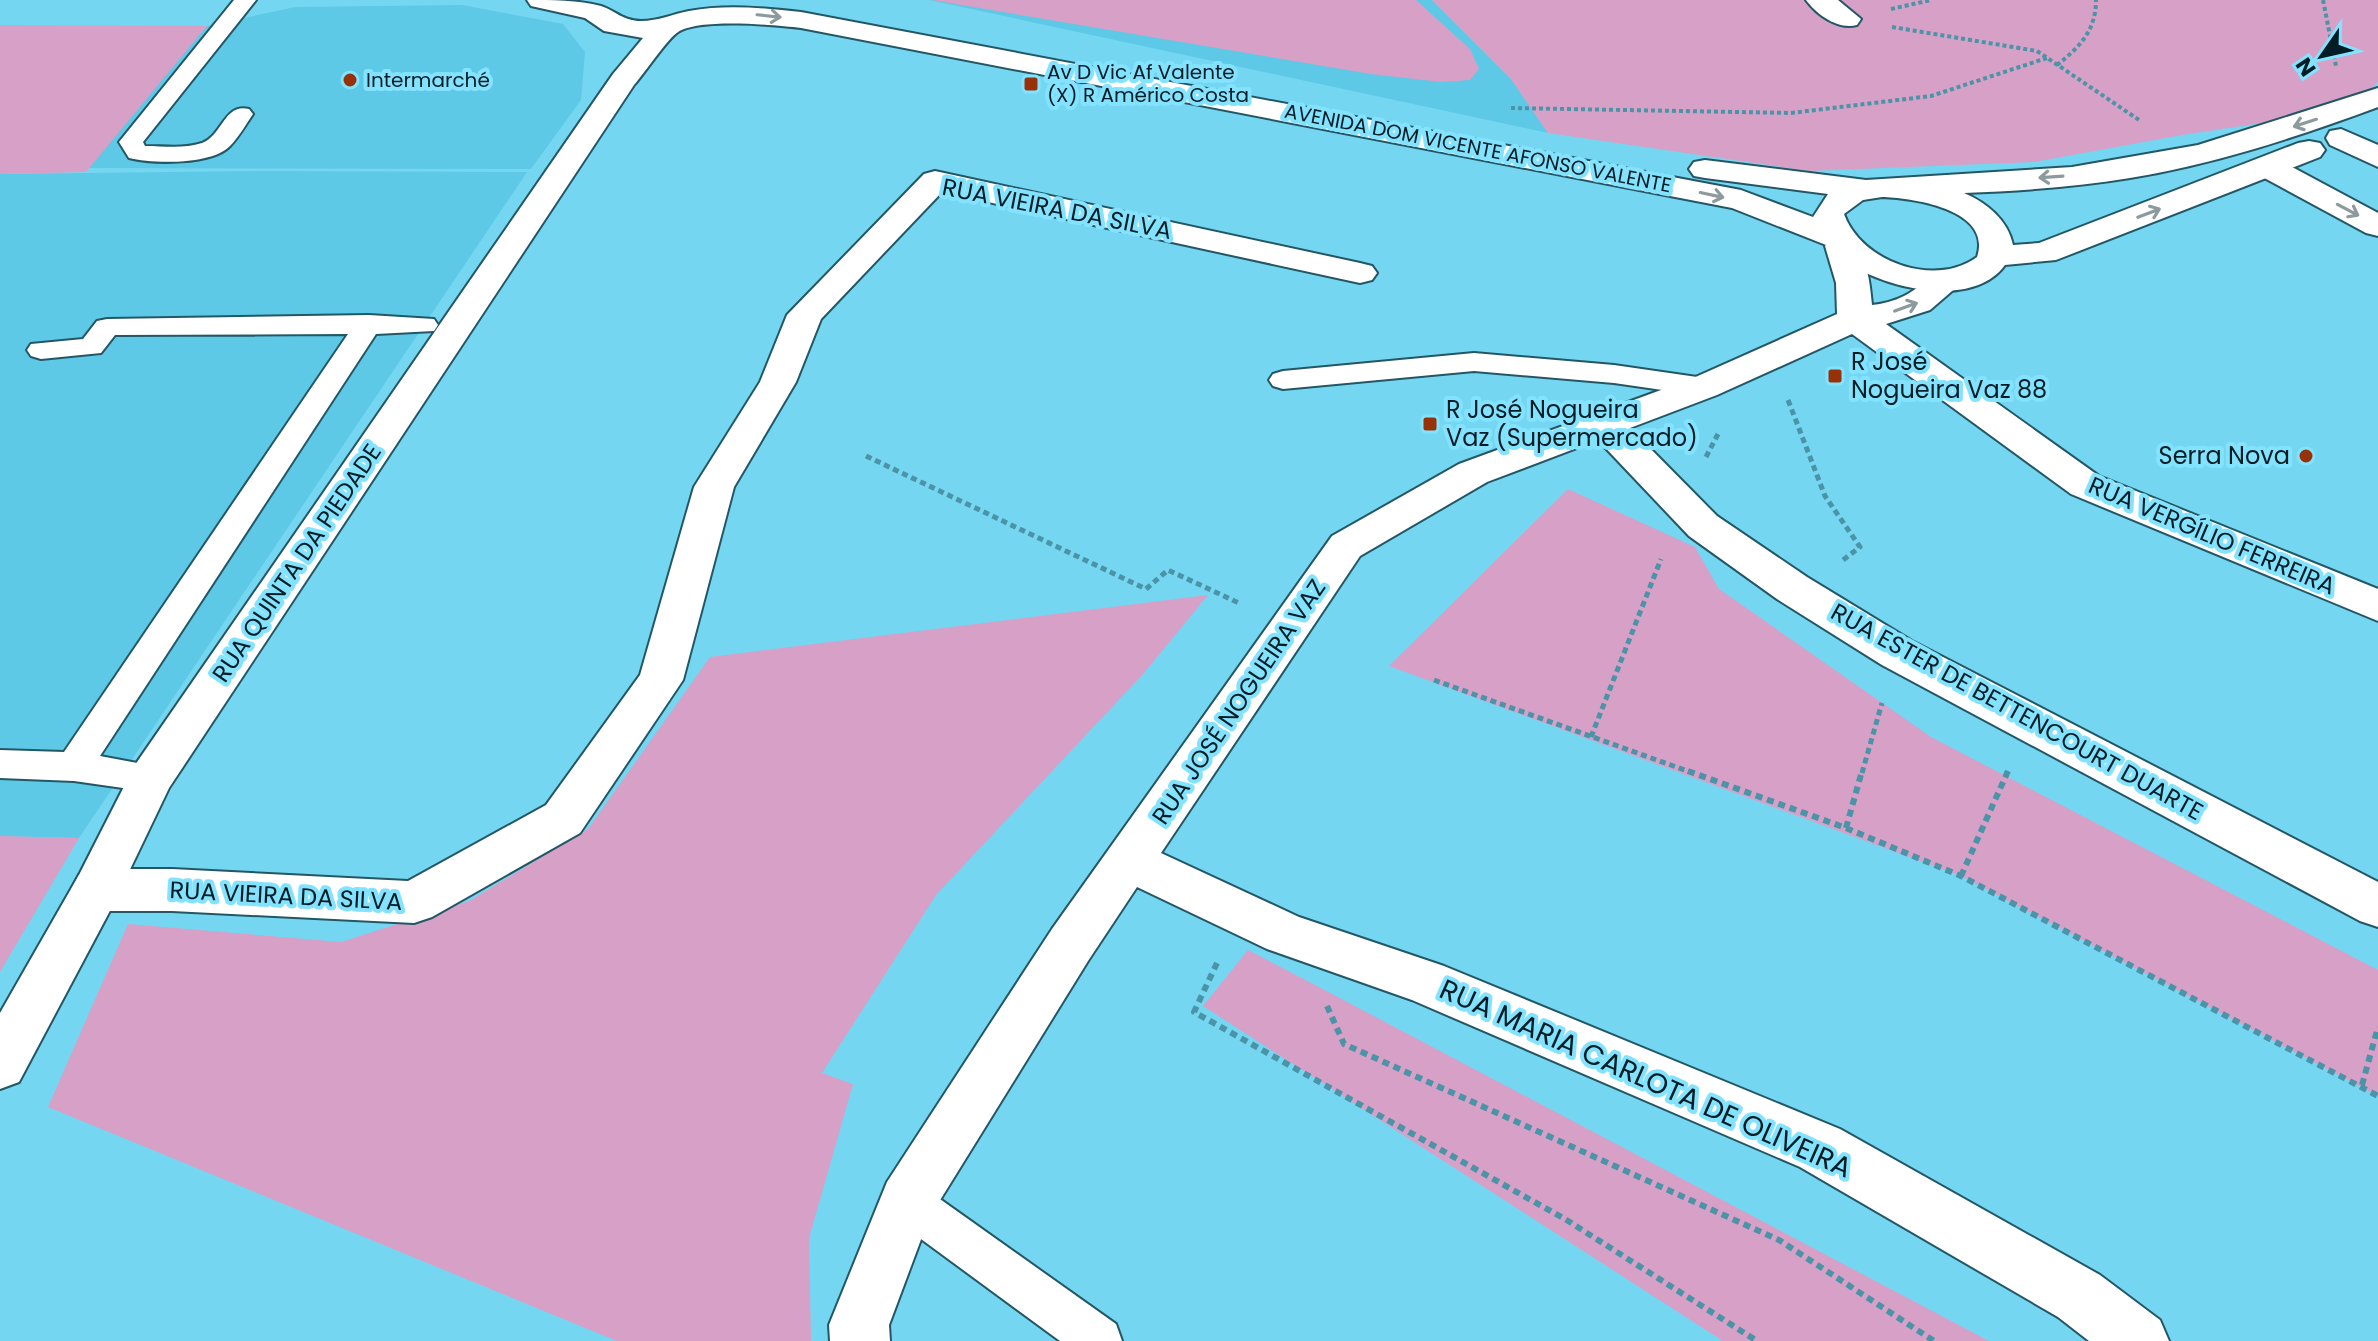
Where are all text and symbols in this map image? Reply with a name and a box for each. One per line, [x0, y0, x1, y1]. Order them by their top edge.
one-way arrow [755, 9, 782, 24]
north arrow [2282, 16, 2362, 96]
text: N [2288, 51, 2323, 82]
place label: Av D Vic Af Valente (X) R Américo Costa [1047, 58, 1249, 109]
place label: Intermarché [366, 66, 490, 94]
marker: Intermarché [341, 71, 359, 89]
marker: Av D Vic Af Valente (X) R Américo Costa [1022, 75, 1040, 93]
street label: AVENIDA DOM VICENTE AFONSO VALENTE [1282, 97, 1674, 199]
one-way arrow [2292, 117, 2317, 132]
street label: RUA VIEIRA DA SILVA [939, 170, 1175, 247]
one-way arrow [2038, 170, 2065, 185]
one-way arrow [1699, 188, 1725, 203]
one-way arrow [2335, 202, 2359, 218]
one-way arrow [2137, 205, 2161, 219]
one-way arrow [1893, 298, 1918, 313]
place label: R José Nogueira Vaz 88 [1851, 345, 2047, 406]
marker: R José Nogueira Vaz 88 [1826, 367, 1844, 385]
place label: R José Nogueira Vaz (Supermercado) [1446, 393, 1698, 454]
marker: R José Nogueira Vaz (Supermercado) [1421, 415, 1439, 433]
street label: RUA QUINTA DA PIEDADE [204, 437, 389, 688]
place label: Serra Nova [2159, 439, 2290, 472]
marker: Serra Nova [2297, 447, 2315, 465]
street label: RUA VERGÍLIO FERREIRA [2084, 469, 2341, 603]
street label: RUA JOSÉ NOGUEIRA VAZ [1144, 573, 1333, 831]
street label: RUA ESTER DE BETTENCOURT DUARTE [1825, 595, 2209, 828]
street label: RUA VIEIRA DA SILVA [169, 873, 403, 918]
street label: RUA MARIA CARLOTA DE OLIVEIRA [1434, 970, 1858, 1187]

